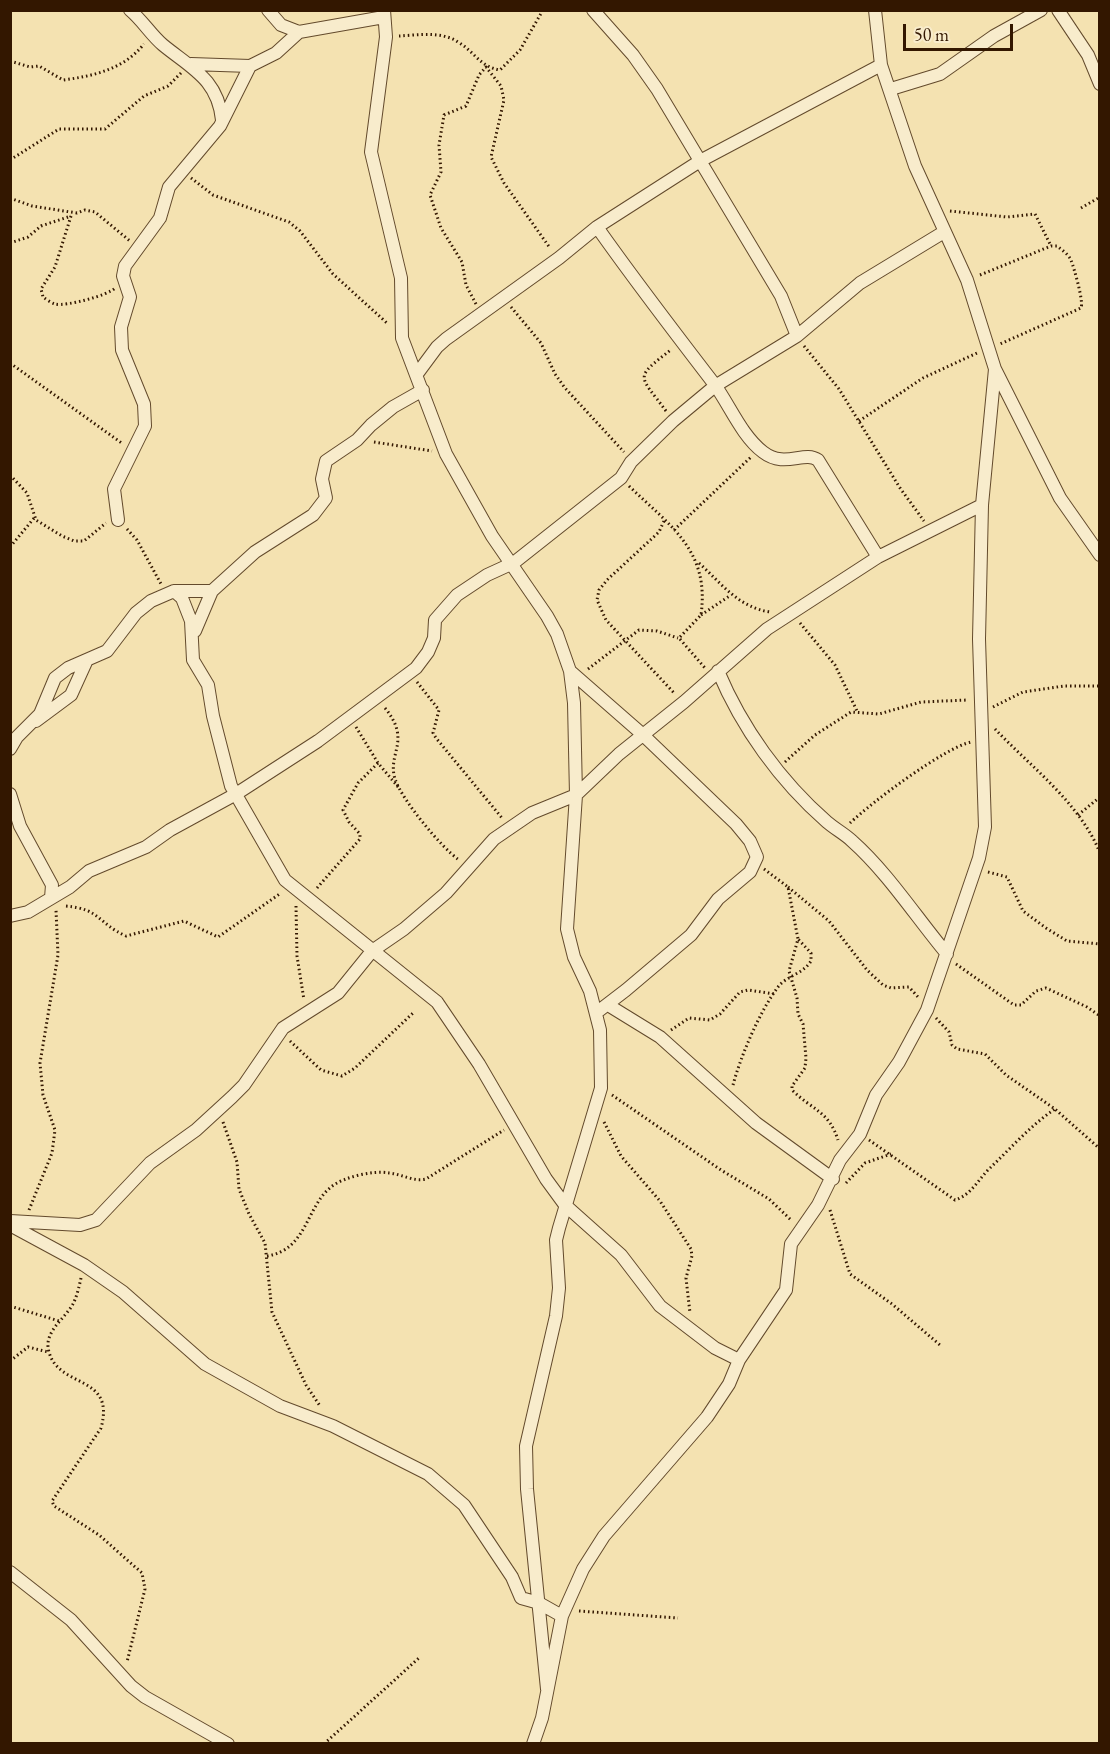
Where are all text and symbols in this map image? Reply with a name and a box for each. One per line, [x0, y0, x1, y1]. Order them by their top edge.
scale bar [906, 12, 1016, 50]
text: 50 m [914, 23, 949, 46]

